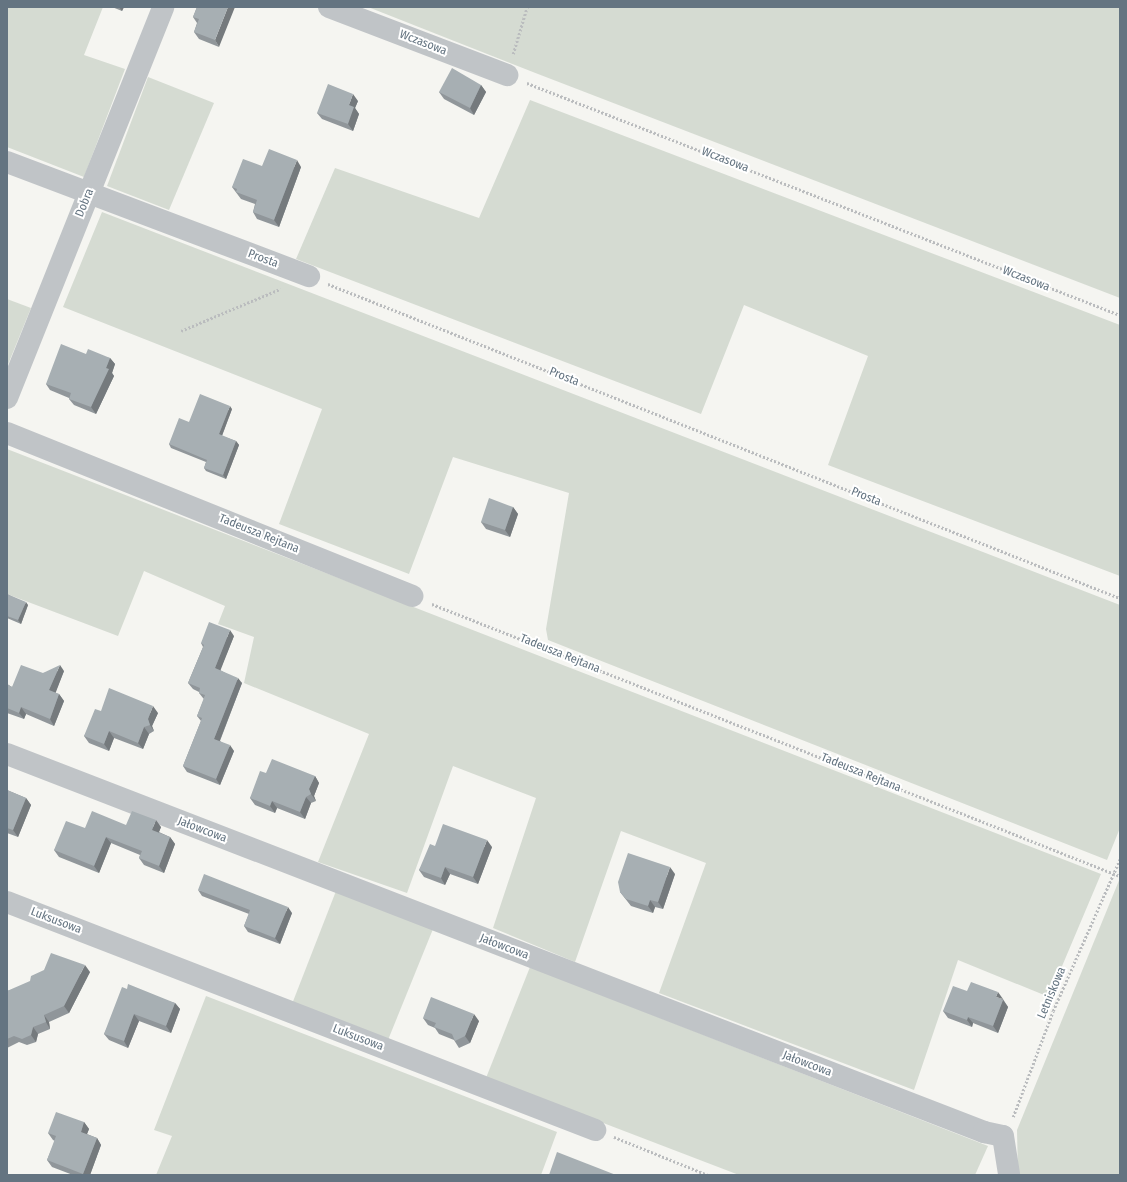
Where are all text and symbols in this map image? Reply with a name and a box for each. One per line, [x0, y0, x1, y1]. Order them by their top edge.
street label: Wczasowa [397, 27, 449, 59]
street label: Wczasowa [699, 144, 751, 176]
street label: Dobra [73, 187, 97, 219]
street label: Prosta [246, 247, 280, 271]
street label: Wczasowa [1000, 263, 1052, 295]
street label: Prosta [547, 365, 581, 389]
street label: Prosta [849, 485, 883, 509]
street label: Tadeusza Rejtana [217, 511, 301, 557]
street label: Tadeusza Rejtana [518, 631, 602, 677]
street label: Tadeusza Rejtana [819, 750, 903, 796]
street label: Jałowcowa [175, 814, 229, 846]
street label: Luksusowa [29, 905, 83, 937]
street label: Jałowcowa [477, 931, 531, 963]
street label: Letniskowa [1035, 965, 1069, 1021]
street label: Luksusowa [331, 1022, 385, 1054]
street label: Jałowcowa [780, 1048, 834, 1080]

